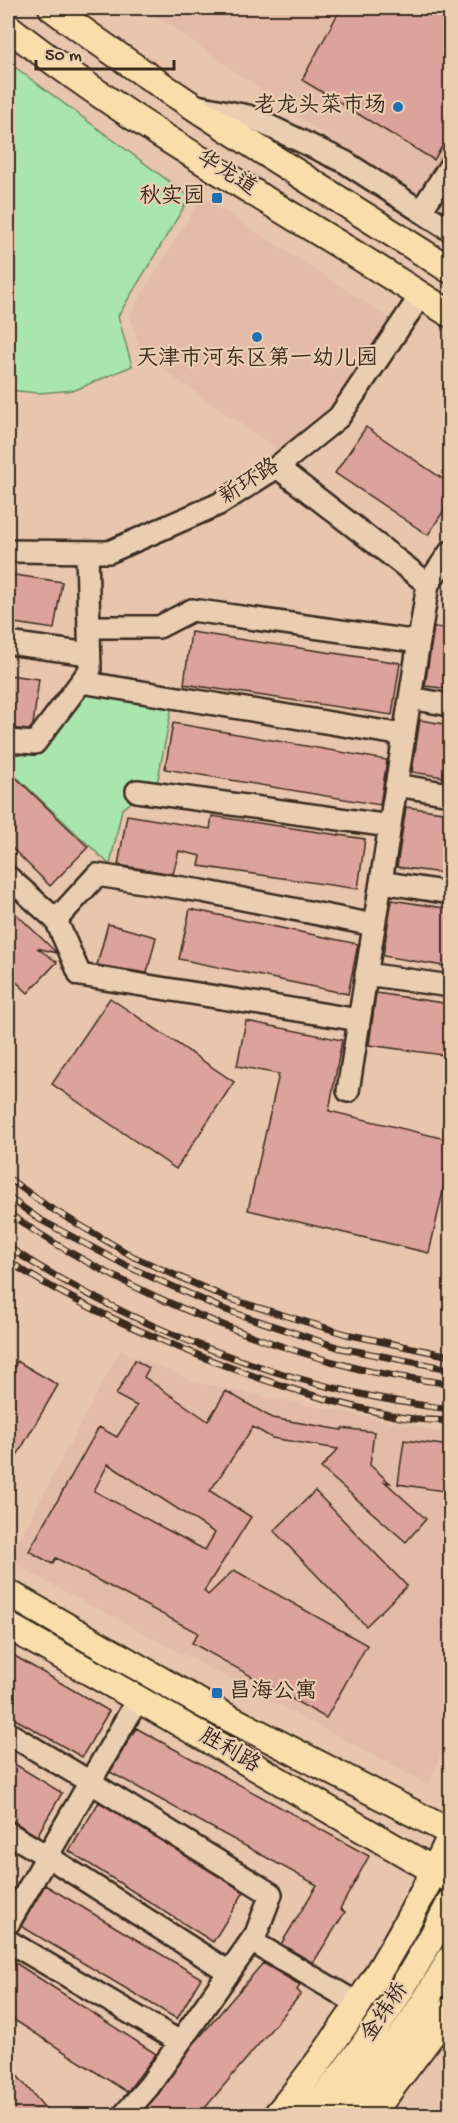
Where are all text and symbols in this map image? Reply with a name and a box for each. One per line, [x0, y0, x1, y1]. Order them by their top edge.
scale bar [36, 33, 174, 71]
text: 50 m [45, 46, 82, 67]
place label: 老龙头菜市场 [254, 92, 386, 120]
marker: 老龙头菜市场 [391, 100, 405, 114]
street label: 华龙道 [191, 145, 261, 203]
place label: 秋实园 [139, 184, 205, 211]
marker: 秋实园 [210, 191, 224, 205]
marker: 天津市河东区第一幼儿园 [250, 330, 264, 344]
place label: 天津市河东区第一幼儿园 [136, 346, 378, 373]
street label: 新环路 [214, 452, 285, 512]
place label: 昌海公寓 [229, 1679, 317, 1706]
marker: 昌海公寓 [210, 1686, 224, 1700]
street label: 胜利路 [194, 1723, 265, 1780]
street label: 金纬桥 [355, 1977, 415, 2048]

